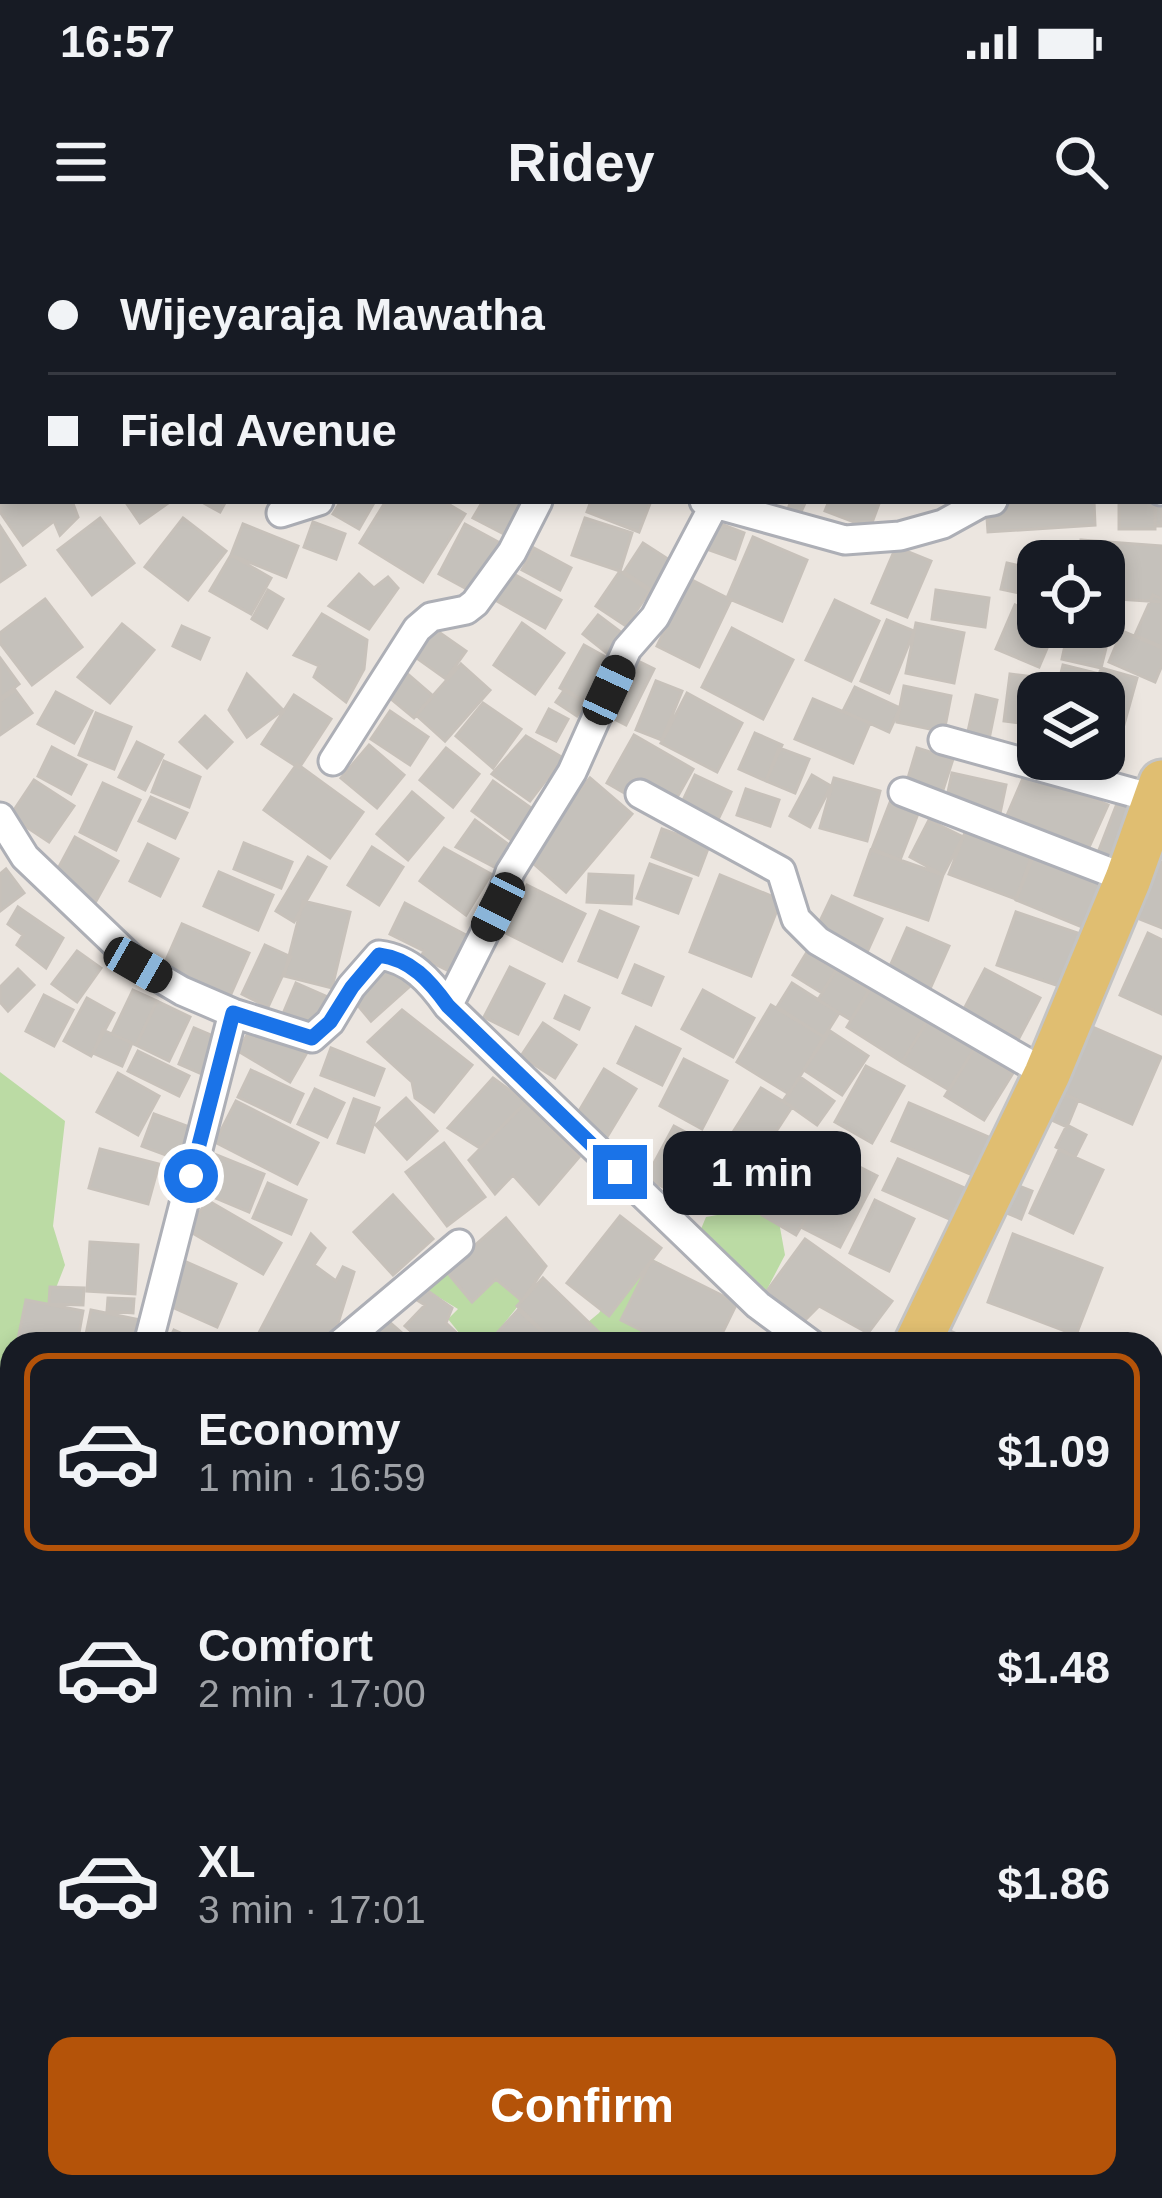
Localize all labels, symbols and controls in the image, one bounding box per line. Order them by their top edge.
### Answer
text: 16:57 [60,16,175,67]
icon: menu [48,129,114,195]
icon: search [1048,129,1114,195]
text: Ridey [507,132,655,192]
text: Wijeyaraja Mawatha [120,289,545,340]
text: Field Avenue [120,405,397,456]
map controls [1017,540,1125,780]
button: locate [1017,540,1125,648]
car [577,650,641,730]
button: layers [1017,672,1125,780]
car [466,867,530,947]
car [98,931,178,999]
callout: 1 min [662,1130,860,1214]
route end [593,1145,647,1199]
route start [164,1149,218,1203]
text: 1 min [711,1151,813,1194]
icon: car [54,1398,162,1506]
text: Economy [198,1404,401,1455]
text: $1.09 [997,1426,1110,1477]
text: 1 min · 16:59 [198,1456,426,1499]
icon: car [54,1614,162,1722]
text: Comfort [198,1620,373,1671]
text: $1.48 [997,1642,1110,1693]
text: 2 min · 17:00 [198,1672,426,1715]
icon: car [54,1830,162,1938]
text: XL [198,1836,256,1887]
text: $1.86 [997,1858,1110,1909]
text: 3 min · 17:01 [198,1888,426,1931]
button: Confirm [48,2037,1116,2175]

